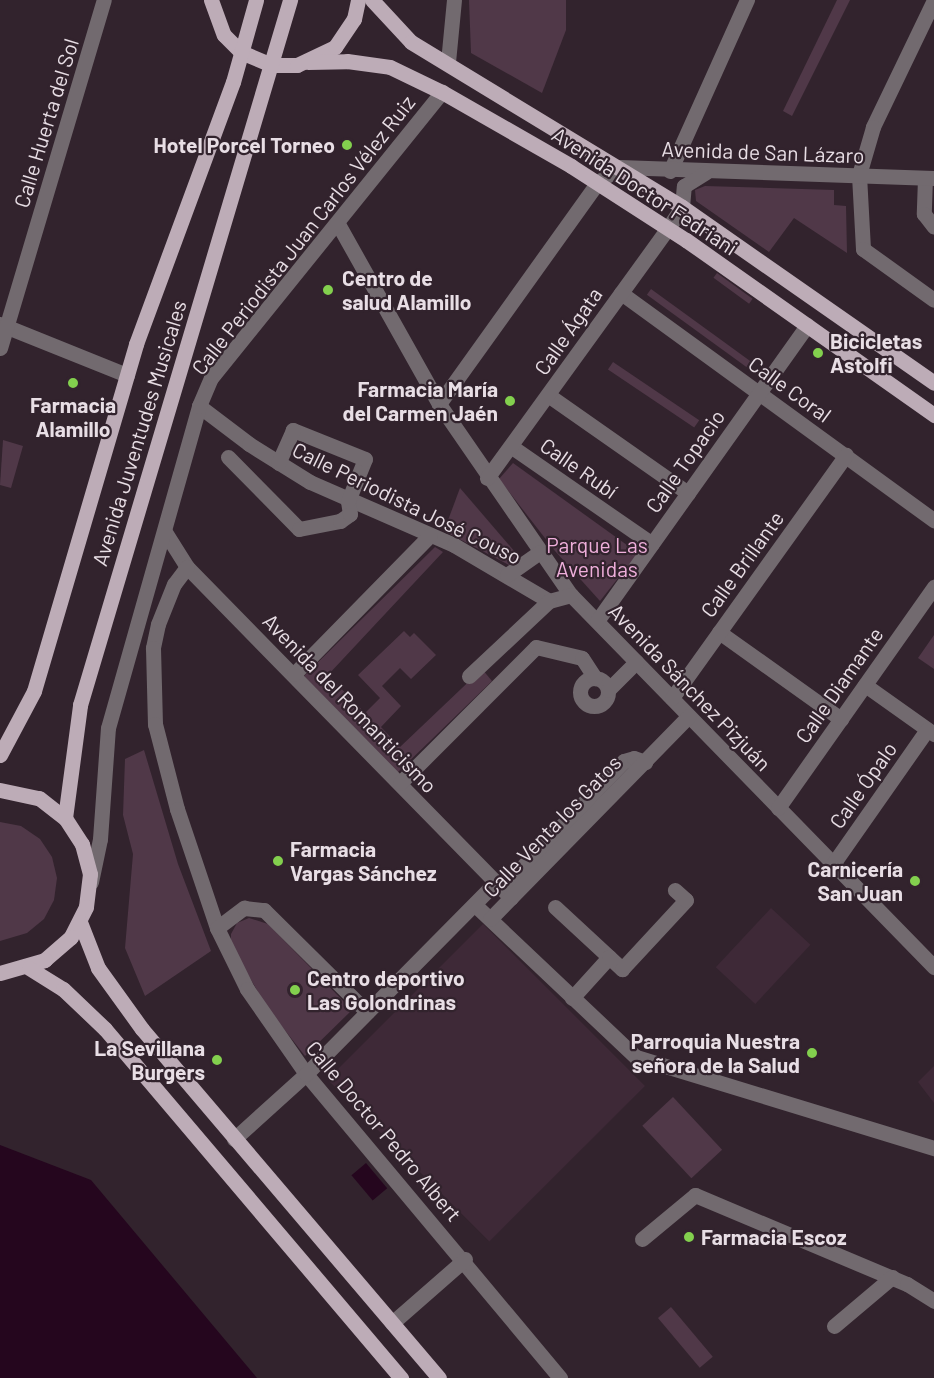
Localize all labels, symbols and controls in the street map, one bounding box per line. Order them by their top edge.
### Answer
street label: Calle Huerta del Sol [8,35,84,211]
street label: Calle Periodista Juan Carlos Vélez Ruiz [186,90,420,380]
street label: Avenida Doctor Fedriani [547,122,743,260]
place label: Hotel Porcel Torneo [154,132,335,158]
street label: Avenida de San Lázaro [661,136,865,168]
marker: Hotel Porcel Torneo [340,138,354,152]
place label: Centro de salud Alamillo [342,265,471,315]
marker: Centro de salud Alamillo [319,281,337,299]
street label: Calle Ágata [529,282,607,380]
street label: Avenida Juventudes Musicales [87,297,191,569]
place label: Bicicletas Astolfi [830,328,922,378]
marker: Bicicletas Astolfi [811,346,825,360]
street label: Calle Coral [744,351,836,427]
marker: Farmacia Alamillo [66,376,80,390]
place label: Farmacia María del Carmen Jaén [343,376,498,426]
place label: Farmacia Alamillo [30,392,116,442]
marker: Farmacia María del Carmen Jaén [503,394,517,408]
street label: Calle Topacio [640,404,730,518]
street label: Calle Rubí [536,432,622,504]
street label: Calle Periodista José Couso [288,437,526,569]
street label: Calle Brillante [695,506,789,622]
park label: Parque Las Avenidas [546,532,648,582]
street label: Avenida Sánchez Pizjuán [604,598,776,776]
street label: Avenida del Romanticismo [258,608,442,798]
street label: Calle Diamante [790,622,888,748]
street label: Calle Ópalo [824,737,902,833]
street label: Calle Venta los Gatos [478,750,626,902]
place label: Farmacia Vargas Sánchez [290,836,437,886]
marker: Farmacia Vargas Sánchez [271,854,285,868]
place label: Carnicería San Juan [808,856,903,906]
marker: Carnicería San Juan [908,874,922,888]
place label: Centro deportivo Las Golondrinas [307,965,465,1015]
marker: Centro deportivo Las Golondrinas [288,983,302,997]
place label: Parroquia Nuestra señora de la Salud [631,1028,800,1078]
place label: La Sevillana Burgers [94,1035,205,1085]
street label: Calle Doctor Pedro Albert [301,1036,467,1226]
marker: Parroquia Nuestra señora de la Salud [805,1046,819,1060]
marker: La Sevillana Burgers [210,1053,224,1067]
place label: Farmacia Escoz [701,1224,847,1250]
marker: Farmacia Escoz [682,1230,696,1244]

